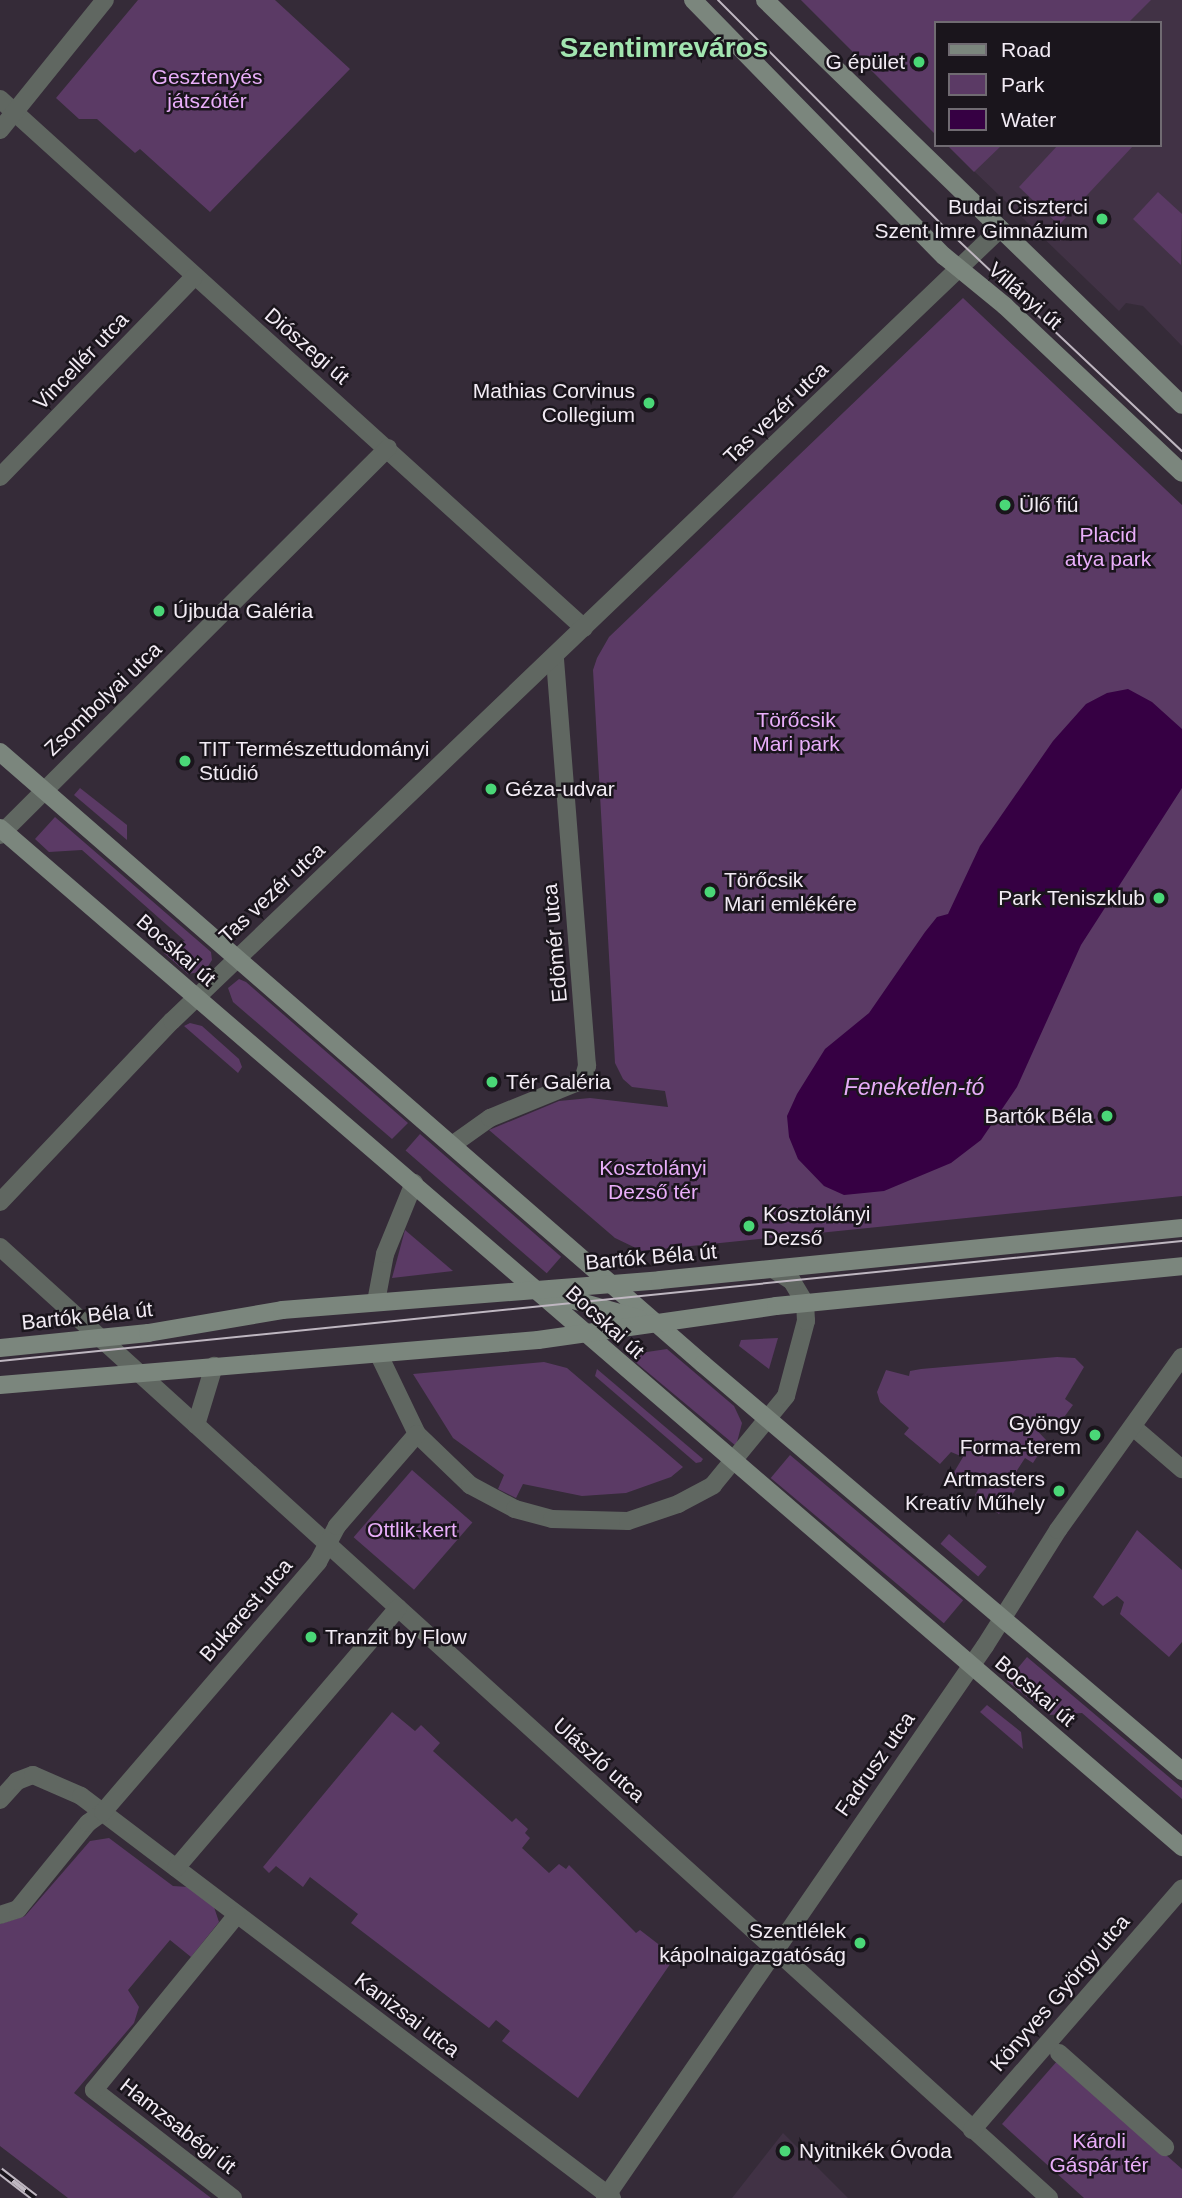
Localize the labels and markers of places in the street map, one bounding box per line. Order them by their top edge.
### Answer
place label: G épület [826,49,905,75]
marker: G épület [911,54,927,70]
place label: Budai Ciszterci Szent Imre Gimnázium [874,194,1088,244]
marker: Budai Ciszterci Szent Imre Gimnázium [1094,211,1110,227]
place label: Mathias Corvinus Collegium [473,378,635,428]
marker: Mathias Corvinus Collegium [641,395,657,411]
place label: Ülő fiú [1019,492,1079,518]
marker: Ülő fiú [997,497,1013,513]
place label: Újbuda Galéria [173,598,313,624]
marker: Újbuda Galéria [151,603,167,619]
place label: TIT Természettudományi Stúdió [199,736,430,786]
marker: TIT Természettudományi Stúdió [177,753,193,769]
place label: Géza-udvar [505,776,615,802]
marker: Géza-udvar [483,781,499,797]
place label: Törőcsik Mari emlékére [724,867,857,917]
marker: Törőcsik Mari emlékére [702,884,718,900]
place label: Park Teniszklub [998,885,1145,911]
marker: Park Teniszklub [1151,890,1167,906]
place label: Tér Galéria [506,1069,611,1095]
marker: Tér Galéria [484,1074,500,1090]
place label: Bartók Béla [984,1103,1093,1129]
marker: Bartók Béla [1099,1108,1115,1124]
place label: Kosztolányi Dezső [763,1201,870,1251]
marker: Kosztolányi Dezső [741,1218,757,1234]
place label: Gyöngy Forma-terem [960,1410,1081,1460]
marker: Gyöngy Forma-terem [1087,1427,1103,1443]
place label: Artmasters Kreatív Műhely [905,1466,1045,1516]
marker: Artmasters Kreatív Műhely [1051,1483,1067,1499]
place label: Tranzit by Flow [325,1624,467,1650]
marker: Tranzit by Flow [303,1629,319,1645]
place label: Szentlélek kápolnaigazgatóság [659,1918,846,1968]
marker: Szentlélek kápolnaigazgatóság [852,1935,868,1951]
place label: Nyitnikék Óvoda [799,2138,952,2164]
marker: Nyitnikék Óvoda [777,2143,793,2159]

